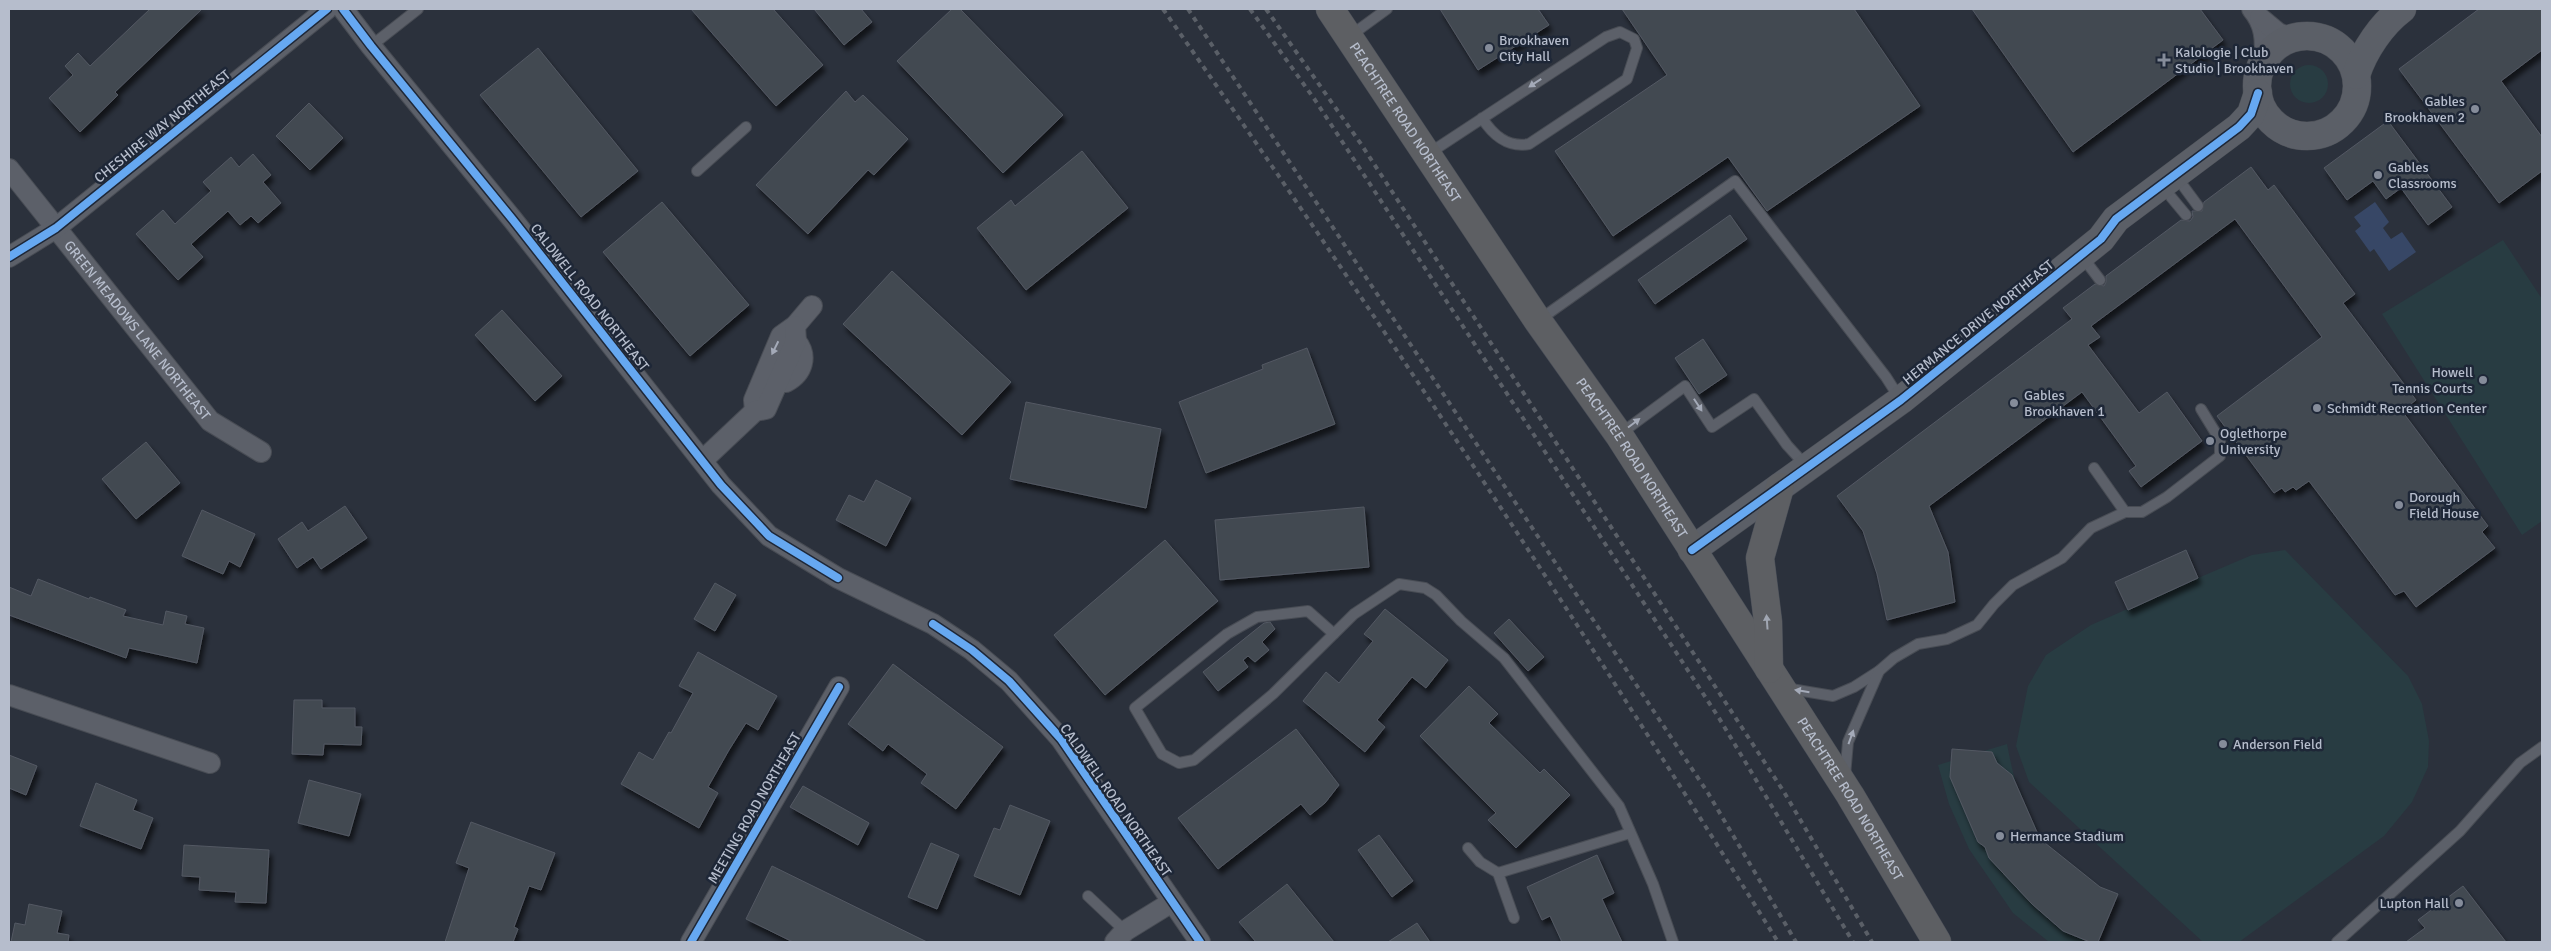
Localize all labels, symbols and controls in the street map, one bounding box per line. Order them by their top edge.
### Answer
place label: Brookhaven City Hall [1499,32,1569,65]
street label: PEACHTREE ROAD NORTHEAST [1346,39,1464,206]
marker: Brookhaven City Hall [1483,42,1495,54]
place label: Kalologie | Club Studio | Brookhaven [2175,44,2294,77]
marker: Kalologie | Club Studio | Brookhaven [2157,53,2171,67]
street label: CHESHIRE WAY NORTHEAST [91,66,234,187]
one-way arrow [1529,78,1542,88]
place label: Gables Brookhaven 2 [2384,93,2465,126]
marker: Gables Brookhaven 2 [2469,103,2481,115]
place label: Gables Classrooms [2388,159,2457,192]
marker: Gables Classrooms [2372,169,2384,181]
street label: CALDWELL ROAD NORTHEAST [527,220,653,375]
street label: GREEN MEADOWS LANE NORTHEAST [60,237,214,424]
street label: HERMANCE DRIVE NORTHEAST [1899,256,2057,389]
one-way arrow [771,341,779,355]
place label: Howell Tennis Courts [2392,364,2473,397]
marker: Howell Tennis Courts [2477,374,2489,386]
street label: PEACHTREE ROAD NORTHEAST [1572,375,1691,541]
place label: Gables Brookhaven 1 [2024,387,2105,420]
marker: Gables Brookhaven 1 [2008,397,2020,409]
one-way arrow [1693,398,1702,412]
place label: Schmidt Recreation Center [2327,400,2488,417]
marker: Schmidt Recreation Center [2311,402,2323,414]
one-way arrow [1627,418,1640,429]
place label: Oglethorpe University [2220,425,2287,458]
marker: Oglethorpe University [2204,435,2216,447]
place label: Dorough Field House [2409,489,2479,522]
marker: Dorough Field House [2393,499,2405,511]
one-way arrow [1763,613,1771,629]
one-way arrow [1794,687,1810,695]
street label: PEACHTREE ROAD NORTHEAST [1793,714,1907,884]
street label: CALDWELL ROAD NORTHEAST [1056,721,1175,880]
street label: MEETING ROAD NORTHEAST [704,730,805,887]
one-way arrow [1848,730,1855,745]
place label: Anderson Field [2233,736,2322,753]
marker: Anderson Field [2217,738,2229,750]
place label: Hermance Stadium [2010,828,2124,845]
marker: Hermance Stadium [1994,830,2006,842]
place label: Lupton Hall [2380,895,2449,912]
marker: Lupton Hall [2453,897,2465,909]

